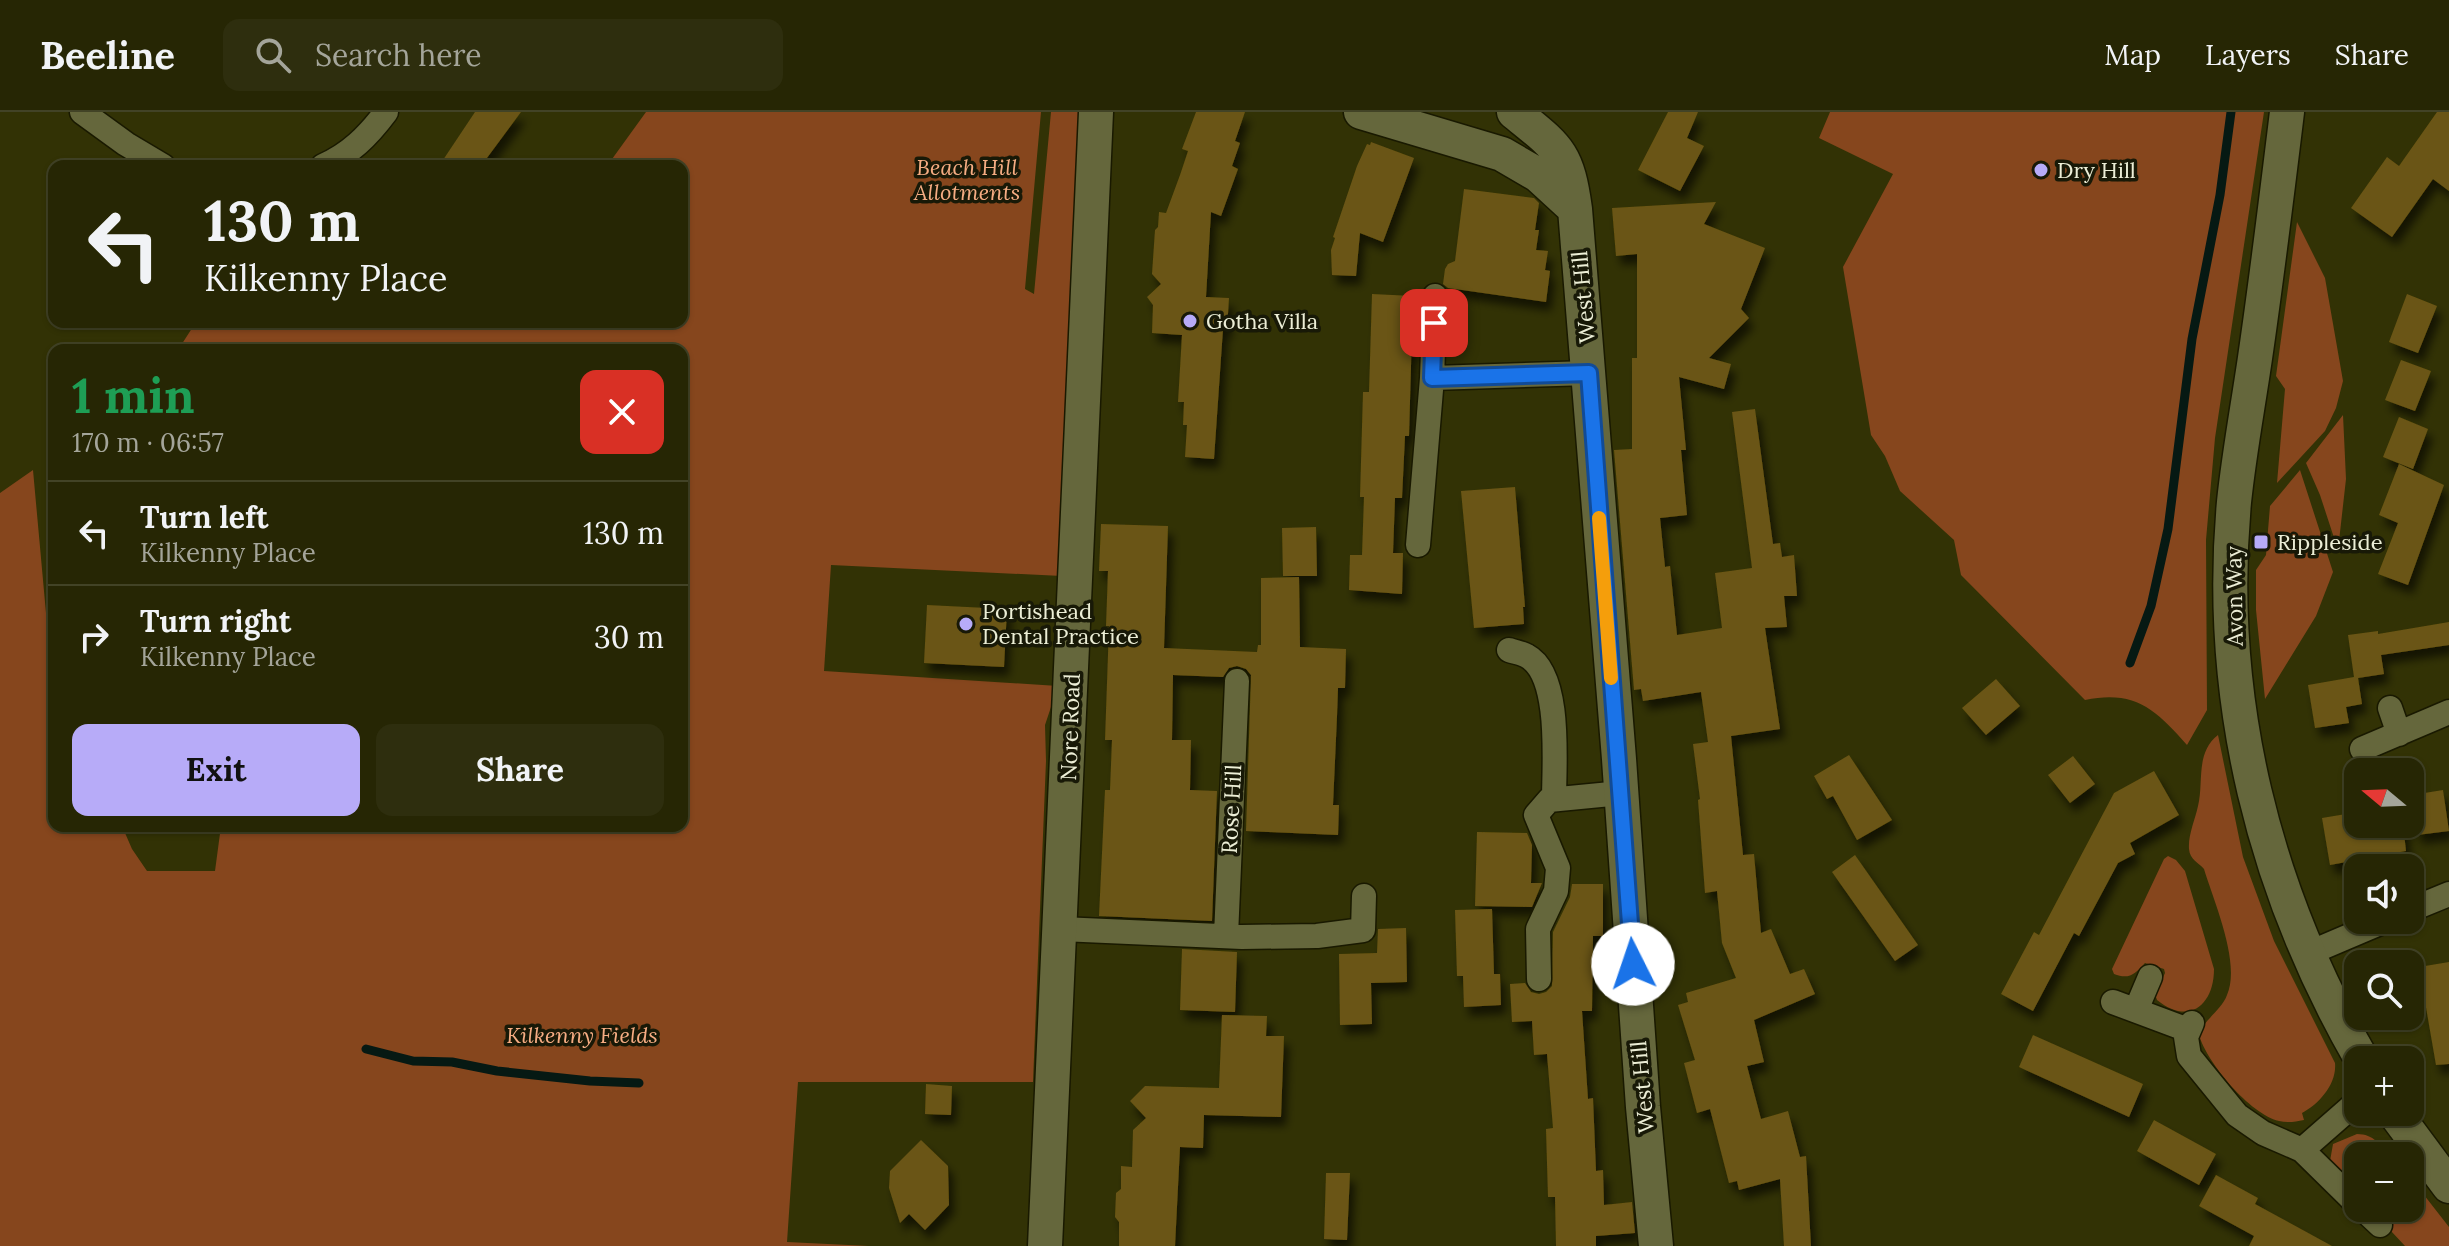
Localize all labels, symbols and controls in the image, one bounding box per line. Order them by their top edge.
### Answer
search box [223,19,783,91]
text: Beeline [40,31,175,79]
icon: search [251,33,295,77]
text: Search here [315,36,482,74]
text: Map [2104,37,2161,73]
text: Layers [2205,37,2291,73]
text: Share [2335,37,2409,73]
park label: Beach Hill Allotments [913,153,1020,206]
place label: Dry Hill [2057,156,2136,184]
marker: Dry Hill [2032,161,2050,179]
text: 130 m [204,185,360,256]
icon: left [72,192,176,296]
street label: West Hill [1565,250,1601,344]
text: Kilkenny Place [204,255,447,301]
pin [1400,289,1468,357]
icon: arrive [1412,301,1456,345]
place label: Gotha Villa [1206,307,1318,335]
marker: Gotha Villa [1181,312,1199,330]
text: 1 min [72,365,195,426]
button: close [580,370,664,454]
text: 170 m · 06:57 [72,426,224,459]
text: Turn left [140,498,268,536]
icon: left [72,511,116,555]
text: 130 m [583,514,664,552]
place label: Rippleside [2277,528,2383,556]
marker: Rippleside [2252,533,2270,551]
text: Kilkenny Place [140,536,316,569]
street label: Avon Way [2219,545,2249,647]
place label: Portishead Dental Practice [982,597,1139,650]
text: Turn right [140,602,291,640]
icon: right [72,615,116,659]
marker: Portishead Dental Practice [957,615,975,633]
text: 30 m [594,618,664,656]
text: Kilkenny Place [140,640,316,673]
street label: Nore Road [1054,673,1086,781]
button: Exit [72,724,360,816]
button: Share [376,724,664,816]
north arrow [2344,758,2424,838]
map controls [2344,758,2424,1222]
street label: Rose Hill [1215,764,1247,854]
button: sound [2344,854,2424,934]
position arrow [1591,922,1675,1006]
button: search [2344,950,2424,1030]
park label: Kilkenny Fields [506,1021,658,1049]
street label: West Hill [1624,1040,1660,1134]
button: + [2344,1046,2424,1126]
button: − [2344,1142,2424,1222]

